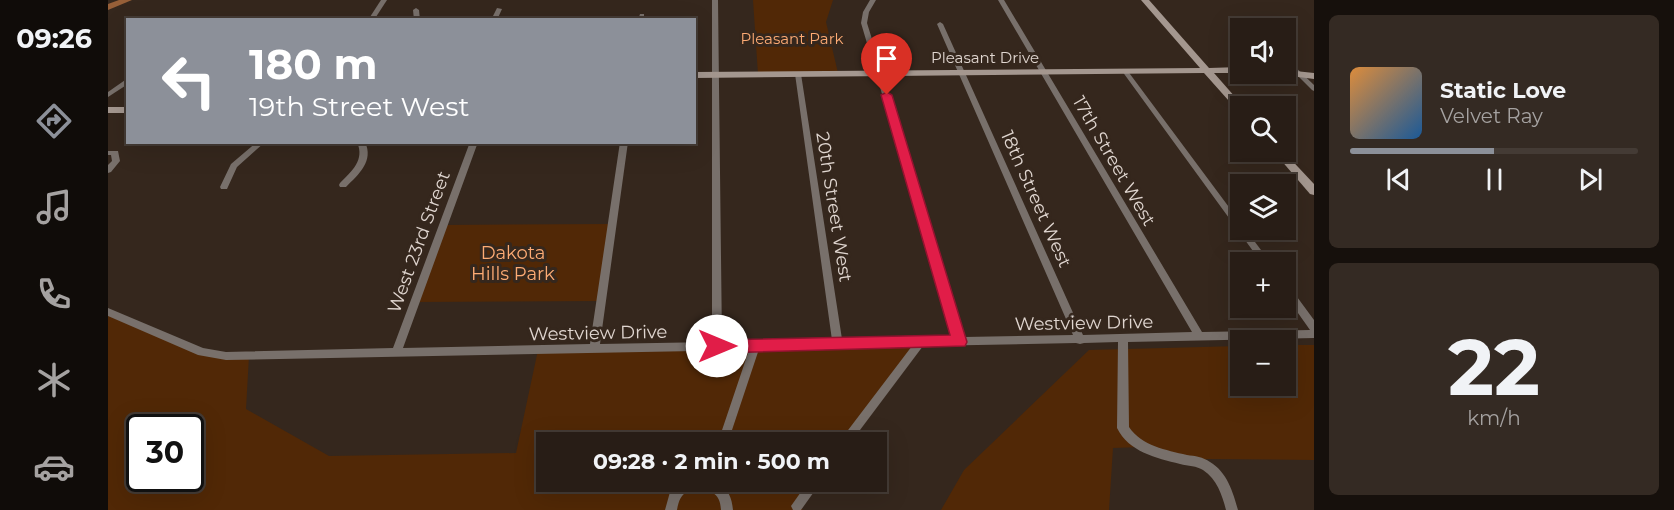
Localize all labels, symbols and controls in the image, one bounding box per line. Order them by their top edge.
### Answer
map controls [1230,18,1296,396]
button: sound [1230,18,1296,84]
text: 09:26 [16,22,92,55]
park label: Pleasant Park [740,29,844,48]
pin [861,33,912,95]
text: 180 m [249,38,378,90]
icon: left [150,42,228,120]
icon: arrive [870,42,903,75]
street label: Pleasant Drive [931,48,1039,67]
text: Static Love [1440,77,1566,104]
text: 19th Street West [249,90,469,123]
street label: 17th Street West [1068,92,1160,230]
button: search [1230,96,1296,162]
icon: directions [33,100,75,142]
text: Velvet Ray [1440,104,1543,128]
street label: 18th Street West [996,127,1076,271]
street label: 20th Street West [811,130,857,284]
icon: previous [1382,163,1415,196]
icon: pause [1478,163,1511,196]
icon: next [1574,163,1607,196]
street label: West 23rd Street [383,168,455,316]
button: layers [1230,174,1296,240]
icon: music [33,186,75,228]
park label: Dakota Hills Park [471,242,555,285]
button: + [1230,252,1296,318]
icon: phone [33,273,75,315]
street label: Westview Drive [1014,311,1154,335]
position arrow [685,314,749,378]
text: 22 [1448,319,1540,415]
street label: Westview Drive [528,321,668,345]
button: − [1230,330,1296,396]
icon: climate [33,359,75,401]
text: km/h [1467,406,1521,430]
speed limit sign: 30 [126,414,204,492]
icon: car [33,446,75,488]
text: 09:28 · 2 min · 500 m [593,448,830,475]

